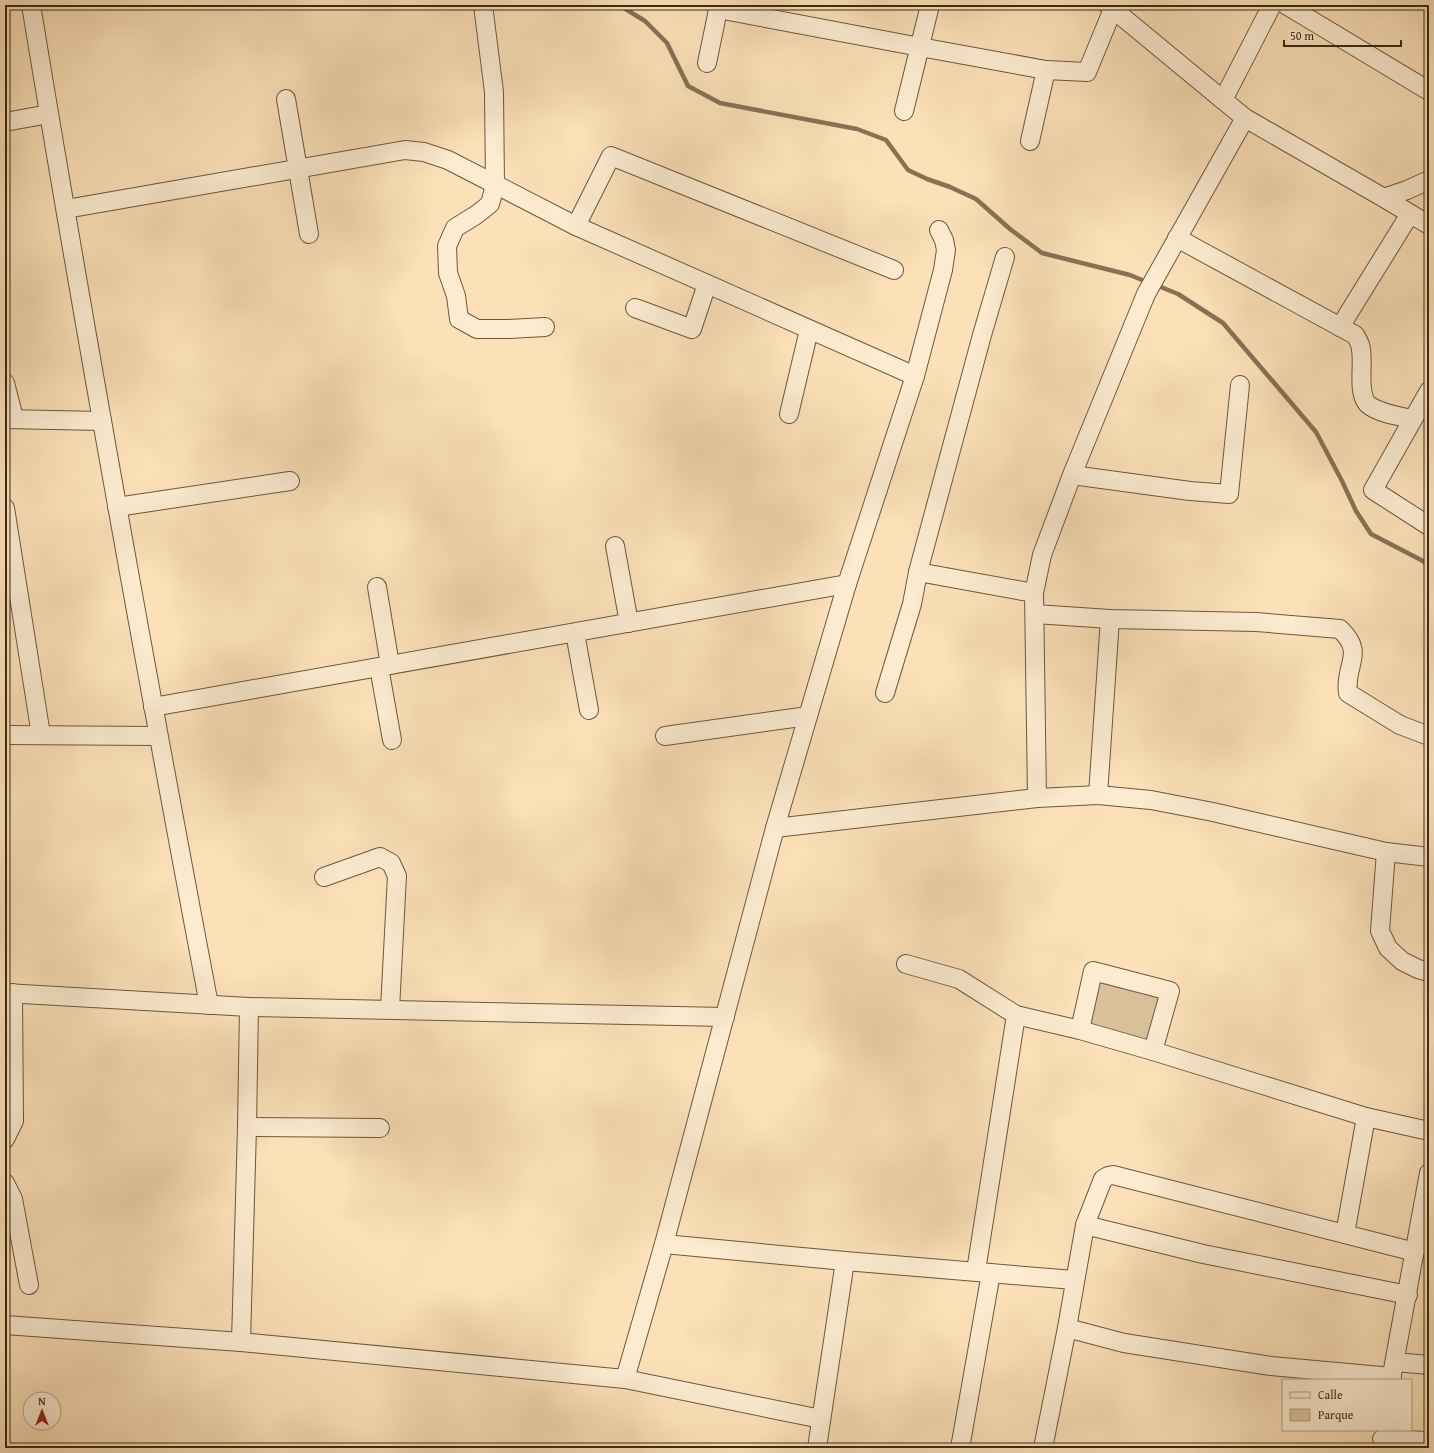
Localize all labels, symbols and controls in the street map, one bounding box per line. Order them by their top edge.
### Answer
scale bar [1284,22,1401,48]
text: 50 m [1290,27,1314,44]
legend [1282,1379,1412,1431]
text: Calle [1318,1386,1343,1403]
north arrow [22,1391,62,1431]
text: N [38,1393,46,1409]
text: Parque [1318,1406,1354,1423]

